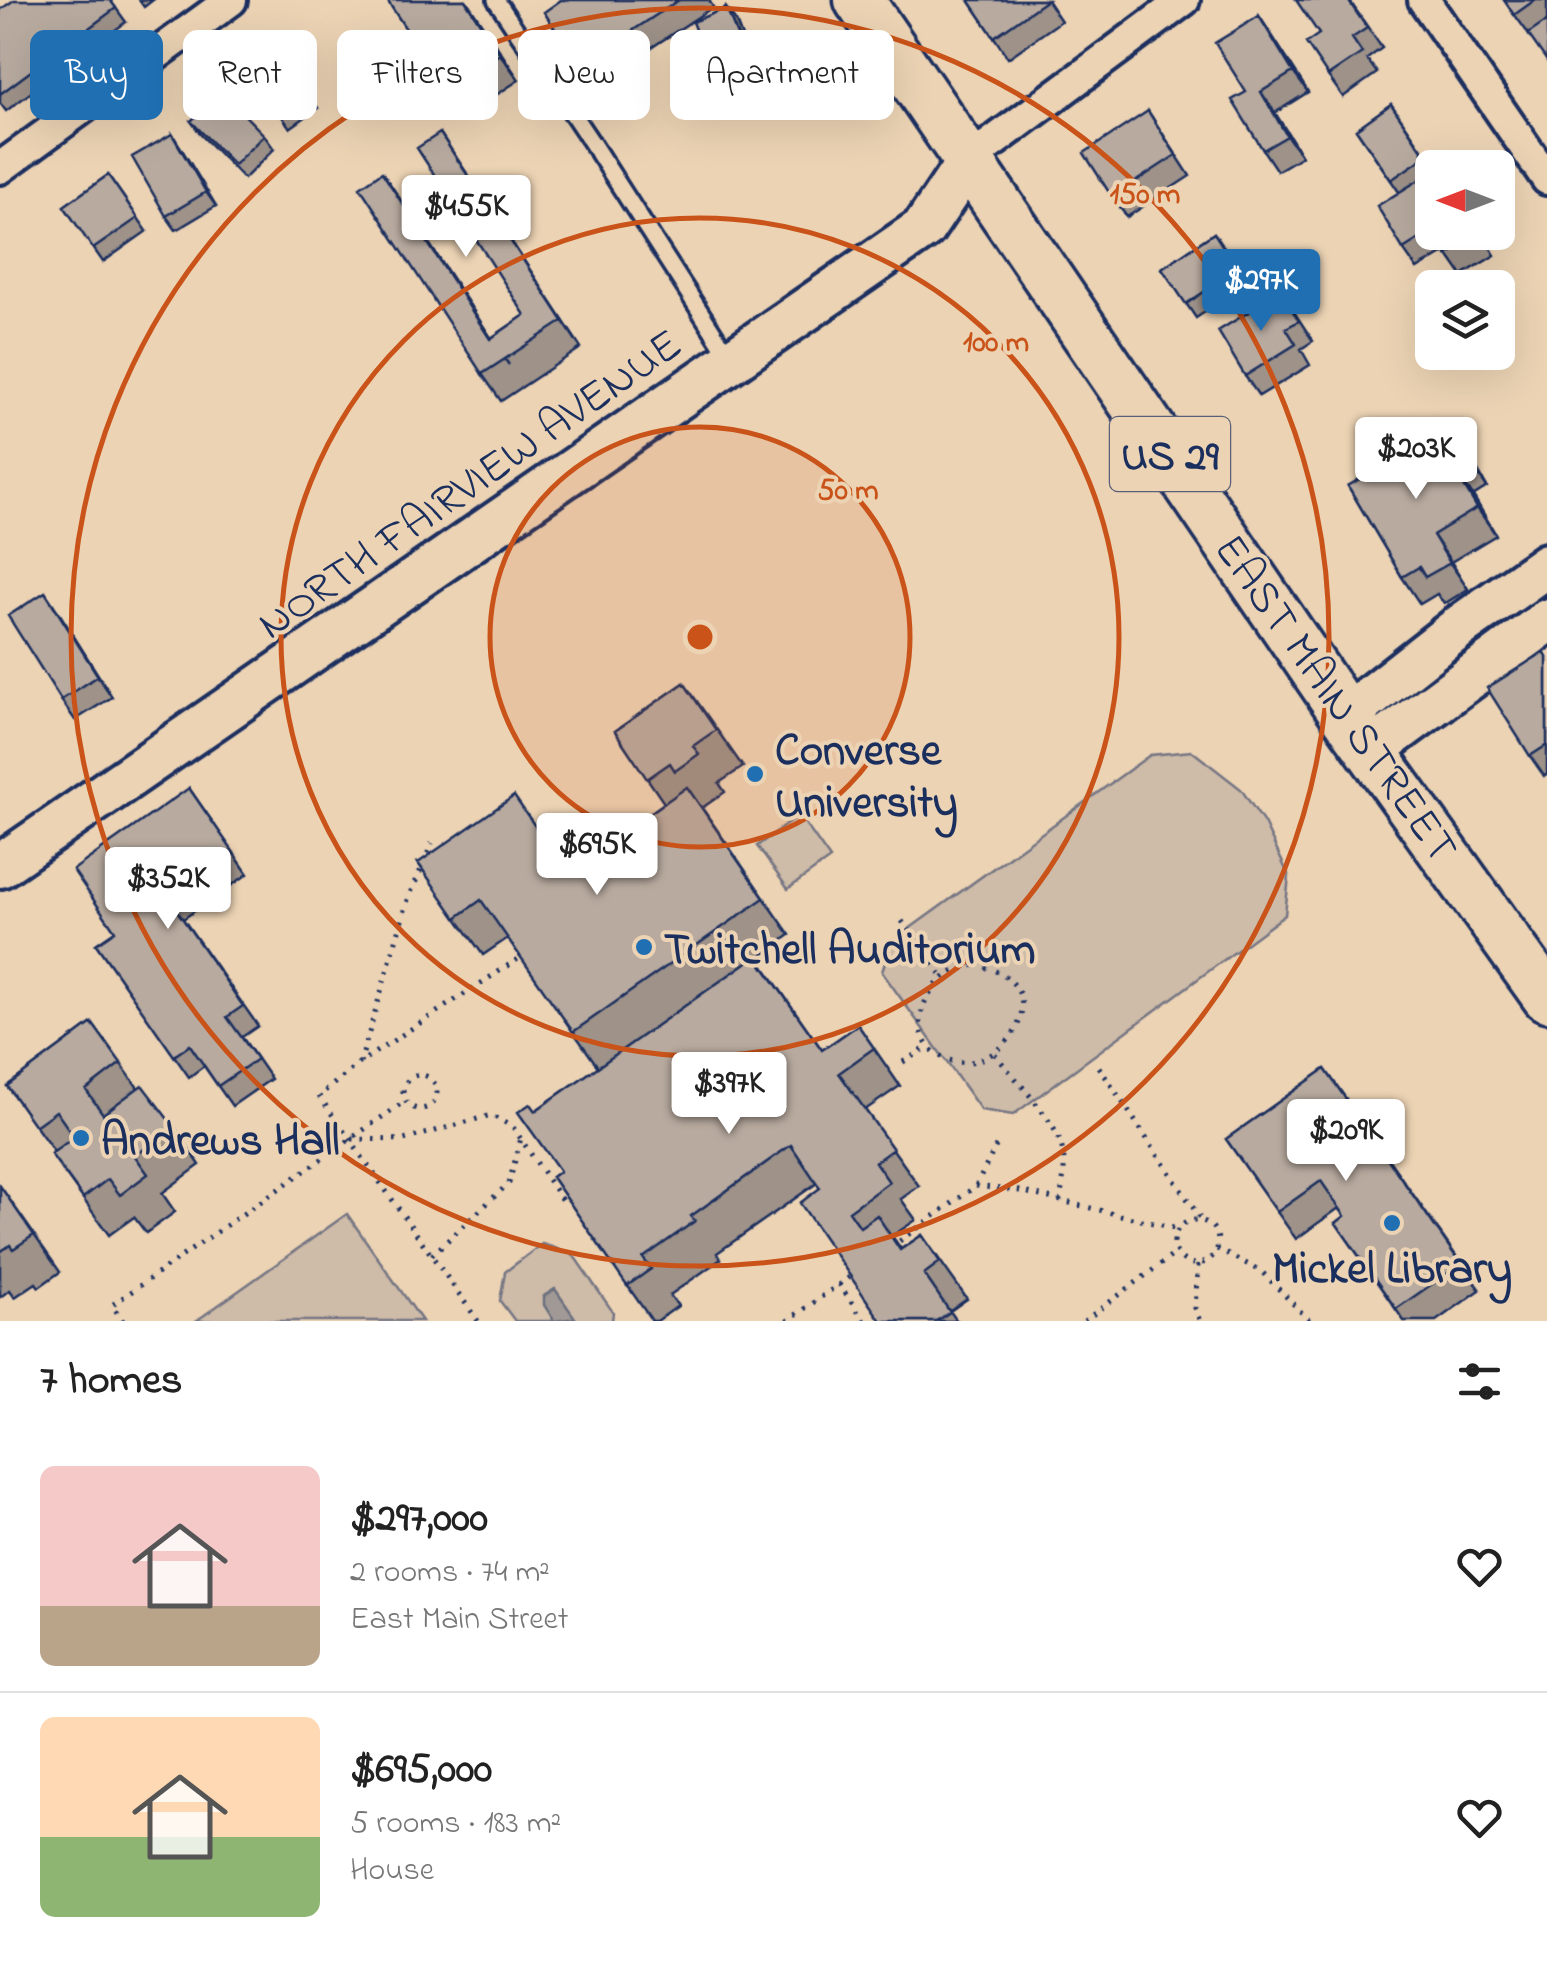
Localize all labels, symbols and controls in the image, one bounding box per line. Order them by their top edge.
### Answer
chip: Buy [30,30,163,120]
chip: Rent [183,30,317,120]
chip: Filters [337,30,498,120]
chip: New [518,30,650,120]
chip: Apartment [670,30,894,120]
north arrow [1415,150,1515,250]
map controls [1415,150,1515,370]
text: 150 m [1110,174,1180,218]
pin: $455K [396,175,536,260]
text: $455K [424,184,508,231]
pin: $297K [1191,249,1331,334]
text: $297K [1224,258,1298,305]
button: layers [1415,270,1515,370]
street label: NORTH FAIRVIEW AVENUE [245,314,697,658]
text: 100 m [963,322,1029,366]
road number: US 29 [1110,417,1230,491]
pin: $203K [1346,417,1486,502]
text: $203K [1377,426,1455,473]
text: 50 m [818,470,878,514]
street label: EAST MAIN STREET [1196,522,1472,878]
centre of rings [682,619,718,655]
place label: Converse University [775,720,958,838]
marker: Converse University [744,763,766,785]
pin: $695K [527,813,667,898]
text: $695K [559,822,635,869]
pin: $352K [98,847,238,932]
text: $352K [127,856,209,903]
place label: Twitchell Auditorium [664,919,1036,985]
marker: Twitchell Auditorium [633,936,655,958]
pin: $397K [659,1052,799,1137]
text: $397K [694,1061,764,1108]
pin: $209K [1276,1099,1416,1184]
text: $209K [1309,1108,1383,1155]
place label: Andrews Hall [101,1110,340,1176]
marker: Andrews Hall [70,1127,92,1149]
marker: Mickel Library [1381,1212,1403,1234]
place label: Mickel Library [1272,1238,1512,1304]
text: 7 homes [40,1351,182,1412]
icon: filters [1452,1354,1507,1409]
text: $297,000 [350,1489,488,1550]
icon: home [120,1506,240,1626]
icon: heart [1452,1539,1507,1594]
text: 2 rooms · 74 m² [350,1550,550,1597]
text: East Main Street [350,1597,569,1644]
text: $695,000 [350,1740,492,1801]
icon: home [120,1757,240,1877]
icon: heart [1452,1790,1507,1845]
text: 5 rooms · 183 m² [350,1801,561,1848]
text: House [350,1848,434,1895]

